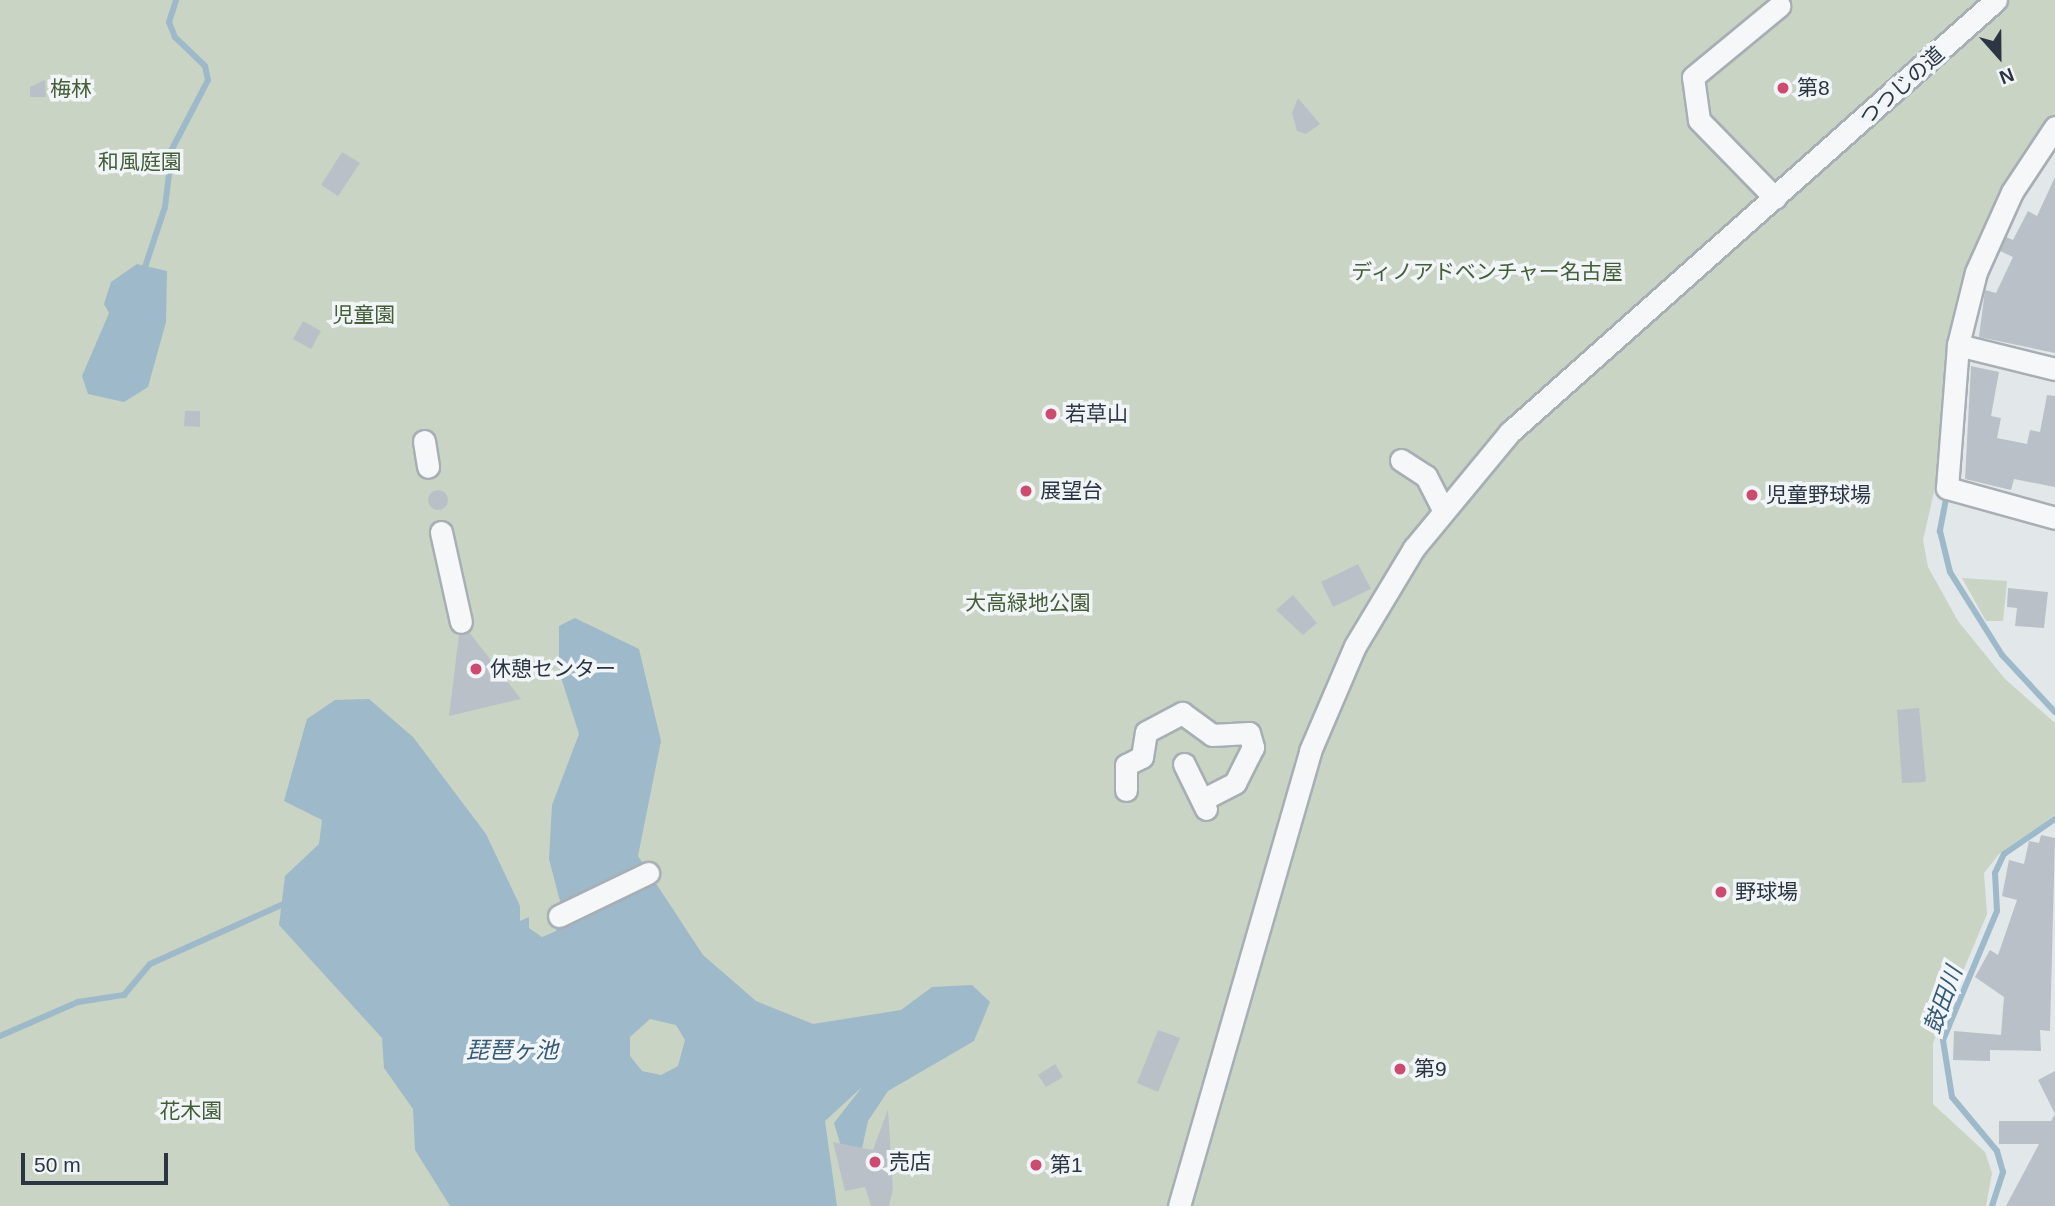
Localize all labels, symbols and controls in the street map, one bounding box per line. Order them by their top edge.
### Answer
north arrow [1964,21,2034,91]
street label: つつじの道 [1855,42,1949,130]
text: N [1997,64,2017,88]
place label: 第8 [1797,75,1830,101]
park label: 梅林 [50,76,92,102]
marker: 第8 [1775,80,1791,96]
park label: 和風庭園 [98,149,182,175]
park label: ディノアドベンチャー名古屋 [1351,259,1623,285]
park label: 児童園 [333,302,395,328]
place label: 若草山 [1065,401,1128,427]
marker: 若草山 [1043,406,1059,422]
place label: 展望台 [1040,478,1103,504]
place label: 児童野球場 [1766,482,1871,508]
marker: 展望台 [1018,483,1034,499]
marker: 児童野球場 [1744,487,1760,503]
park label: 大高緑地公園 [965,590,1091,616]
place label: 休憩センター [490,656,616,682]
marker: 休憩センター [468,661,484,677]
place label: 野球場 [1735,879,1798,905]
marker: 野球場 [1713,884,1729,900]
water label: 鼓田川 [1918,963,1968,1037]
water label: 琵琶ヶ池 [466,1036,558,1064]
place label: 第9 [1414,1056,1447,1082]
marker: 第9 [1392,1061,1408,1077]
park label: 花木園 [160,1098,222,1124]
scale bar [24,1140,172,1184]
place label: 売店 [889,1149,931,1175]
place label: 第1 [1050,1152,1083,1178]
text: 50 m [34,1153,81,1176]
marker: 売店 [867,1154,883,1170]
marker: 第1 [1028,1157,1044,1173]

